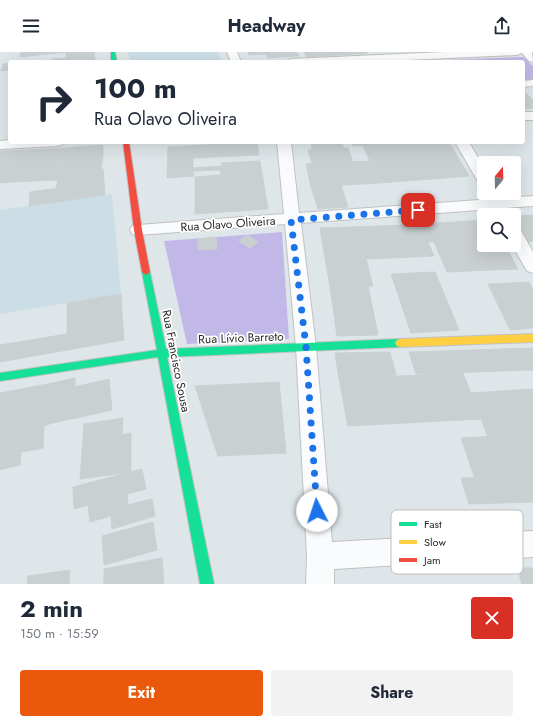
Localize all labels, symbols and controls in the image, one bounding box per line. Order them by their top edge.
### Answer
text: Headway [228,13,305,39]
icon: menu [20,15,42,37]
icon: share [491,15,513,37]
text: 100 m [94,68,177,109]
icon: right [28,76,80,128]
text: Rua Olavo Oliveira [94,106,237,132]
north arrow [477,156,521,200]
map controls [477,156,521,252]
pin [401,193,435,227]
icon: arrive [407,199,429,221]
button: search [477,208,521,252]
street label: Rua Olavo Oliveira [180,212,276,236]
street label: Rua Francisco Sousa [157,308,195,414]
street label: Rua Lívio Barreto [198,327,285,348]
position arrow [296,490,338,532]
legend [391,510,523,574]
text: Fast [424,516,442,532]
text: Slow [424,534,446,550]
text: Jam [422,552,441,568]
text: 2 min [20,591,83,626]
button: close [471,597,513,639]
text: 150 m · 15:59 [20,624,99,643]
button: Exit [20,670,263,716]
button: Share [271,670,513,716]

